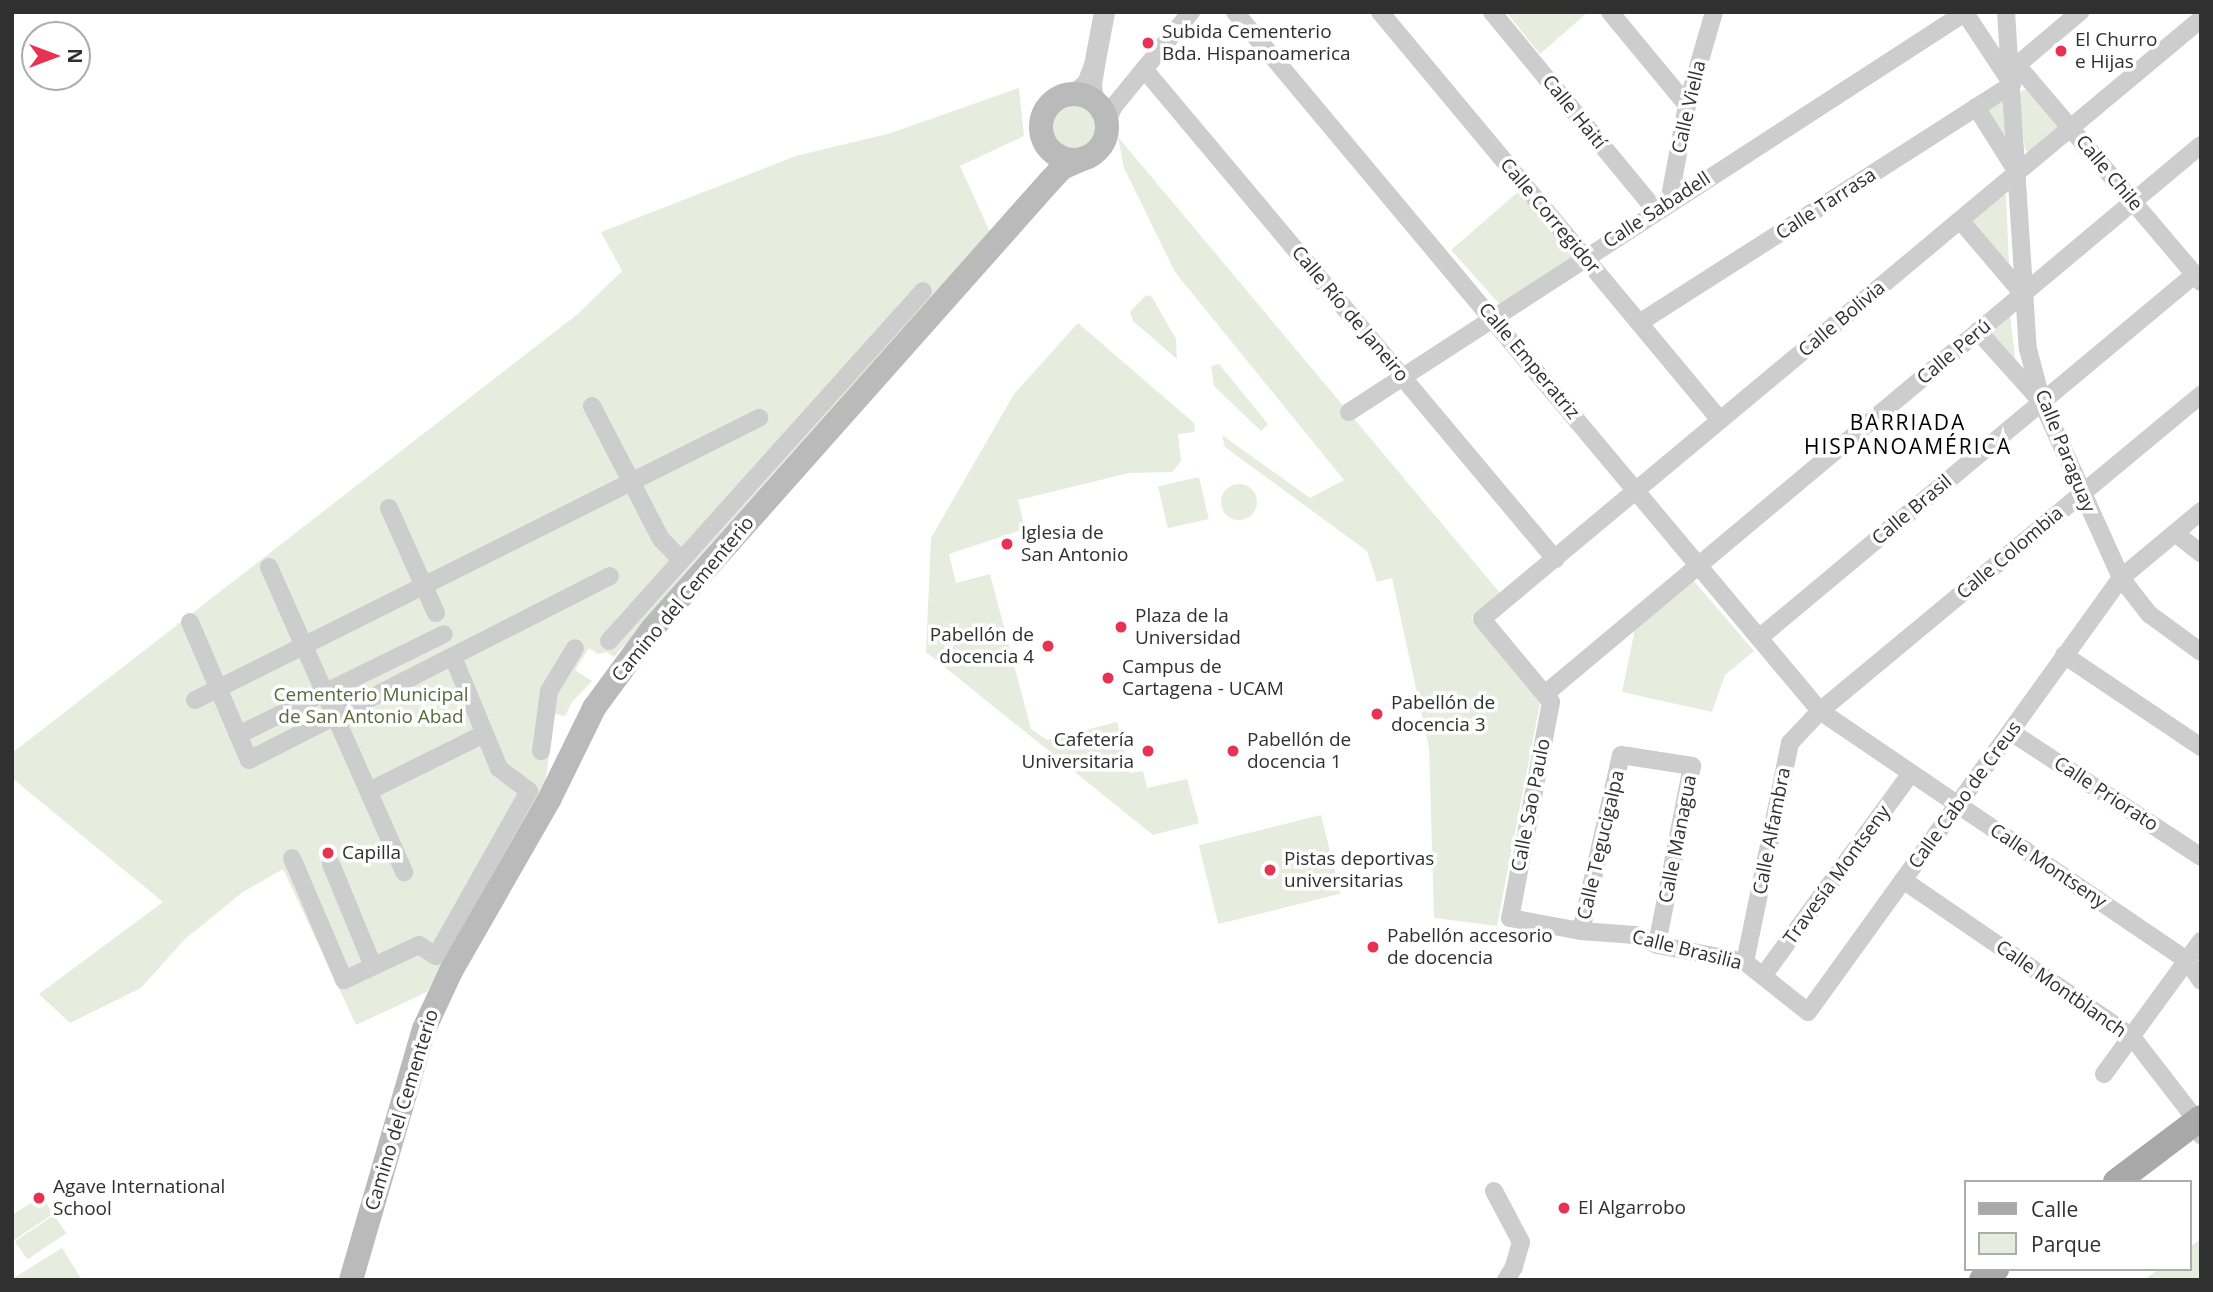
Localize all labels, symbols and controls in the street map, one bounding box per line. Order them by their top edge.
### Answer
north arrow [21,21,91,91]
place label: Subida Cementerio Bda. Hispanoamerica [1162,21,1351,65]
place label: El Churro e Hijas [2075,29,2158,73]
marker: Subida Cementerio Bda. Hispanoamerica [1140,35,1156,51]
marker: El Churro e Hijas [2053,43,2069,59]
text: N [62,48,88,64]
street label: Calle Viella [1667,58,1711,156]
street label: Calle Haití [1537,70,1611,154]
street label: Calle Chile [2071,131,2147,215]
street label: Calle Corregidor [1495,154,1605,278]
street label: Calle Tarrasa [1772,163,1880,245]
street label: Calle Sabadell [1599,167,1715,253]
street label: Calle Río de Janeiro [1287,242,1413,386]
street label: Calle Bolivia [1794,276,1890,362]
street label: Calle Emperatriz [1474,298,1584,424]
street label: Calle Perú [1912,315,1996,389]
street label: Calle Paraguay [2030,386,2100,516]
district label: BARRIADA HISPANOAMÉRICA [1806,409,2010,459]
street label: Calle Brasil [1868,470,1956,550]
street label: Calle Colombia [1952,502,2068,604]
street label: Camino del Cementerio [607,512,759,686]
place label: Iglesia de San Antonio [1021,522,1128,566]
marker: Iglesia de San Antonio [999,536,1015,552]
place label: Plaza de la Universidad [1135,605,1241,649]
marker: Plaza de la Universidad [1113,619,1129,635]
place label: Pabellón de docencia 4 [930,624,1034,668]
marker: Pabellón de docencia 4 [1040,638,1056,654]
place label: Campus de Cartagena - UCAM [1122,656,1284,700]
marker: Campus de Cartagena - UCAM [1100,670,1116,686]
park label: Cementerio Municipal de San Antonio Abad [274,684,468,728]
place label: Pabellón de docencia 3 [1391,692,1495,736]
marker: Pabellón de docencia 3 [1369,706,1385,722]
street label: Calle Cabo de Creus [1904,717,2026,873]
place label: Cafetería Universitaria [1021,729,1134,773]
place label: Pabellón de docencia 1 [1247,729,1351,773]
street label: Calle Sao Paulo [1507,737,1555,873]
marker: Cafetería Universitaria [1140,743,1156,759]
marker: Pabellón de docencia 1 [1225,743,1241,759]
street label: Calle Priorato [2050,752,2162,836]
street label: Calle Alfambra [1749,765,1795,897]
street label: Calle Tegucigalpa [1573,768,1629,922]
street label: Calle Managua [1654,773,1702,905]
street label: Travesía Montseny [1779,801,1895,949]
street label: Calle Montseny [1985,819,2111,913]
place label: Capilla [342,842,401,864]
marker: Capilla [320,845,336,861]
place label: Pistas deportivas universitarias [1284,848,1434,892]
marker: Pistas deportivas universitarias [1262,862,1278,878]
place label: Pabellón accesorio de docencia [1387,925,1553,969]
street label: Calle Brasilia [1630,925,1744,975]
street label: Calle Montblanch [1991,935,2131,1043]
marker: Pabellón accesorio de docencia [1365,939,1381,955]
street label: Camino del Cementerio [361,1007,443,1213]
place label: Agave International School [53,1176,225,1220]
legend [1965,1180,2192,1271]
marker: Agave International School [31,1190,47,1206]
text: Calle [2031,1195,2078,1223]
place label: El Algarrobo [1578,1197,1686,1219]
marker: El Algarrobo [1556,1200,1572,1216]
text: Parque [2031,1230,2101,1258]

